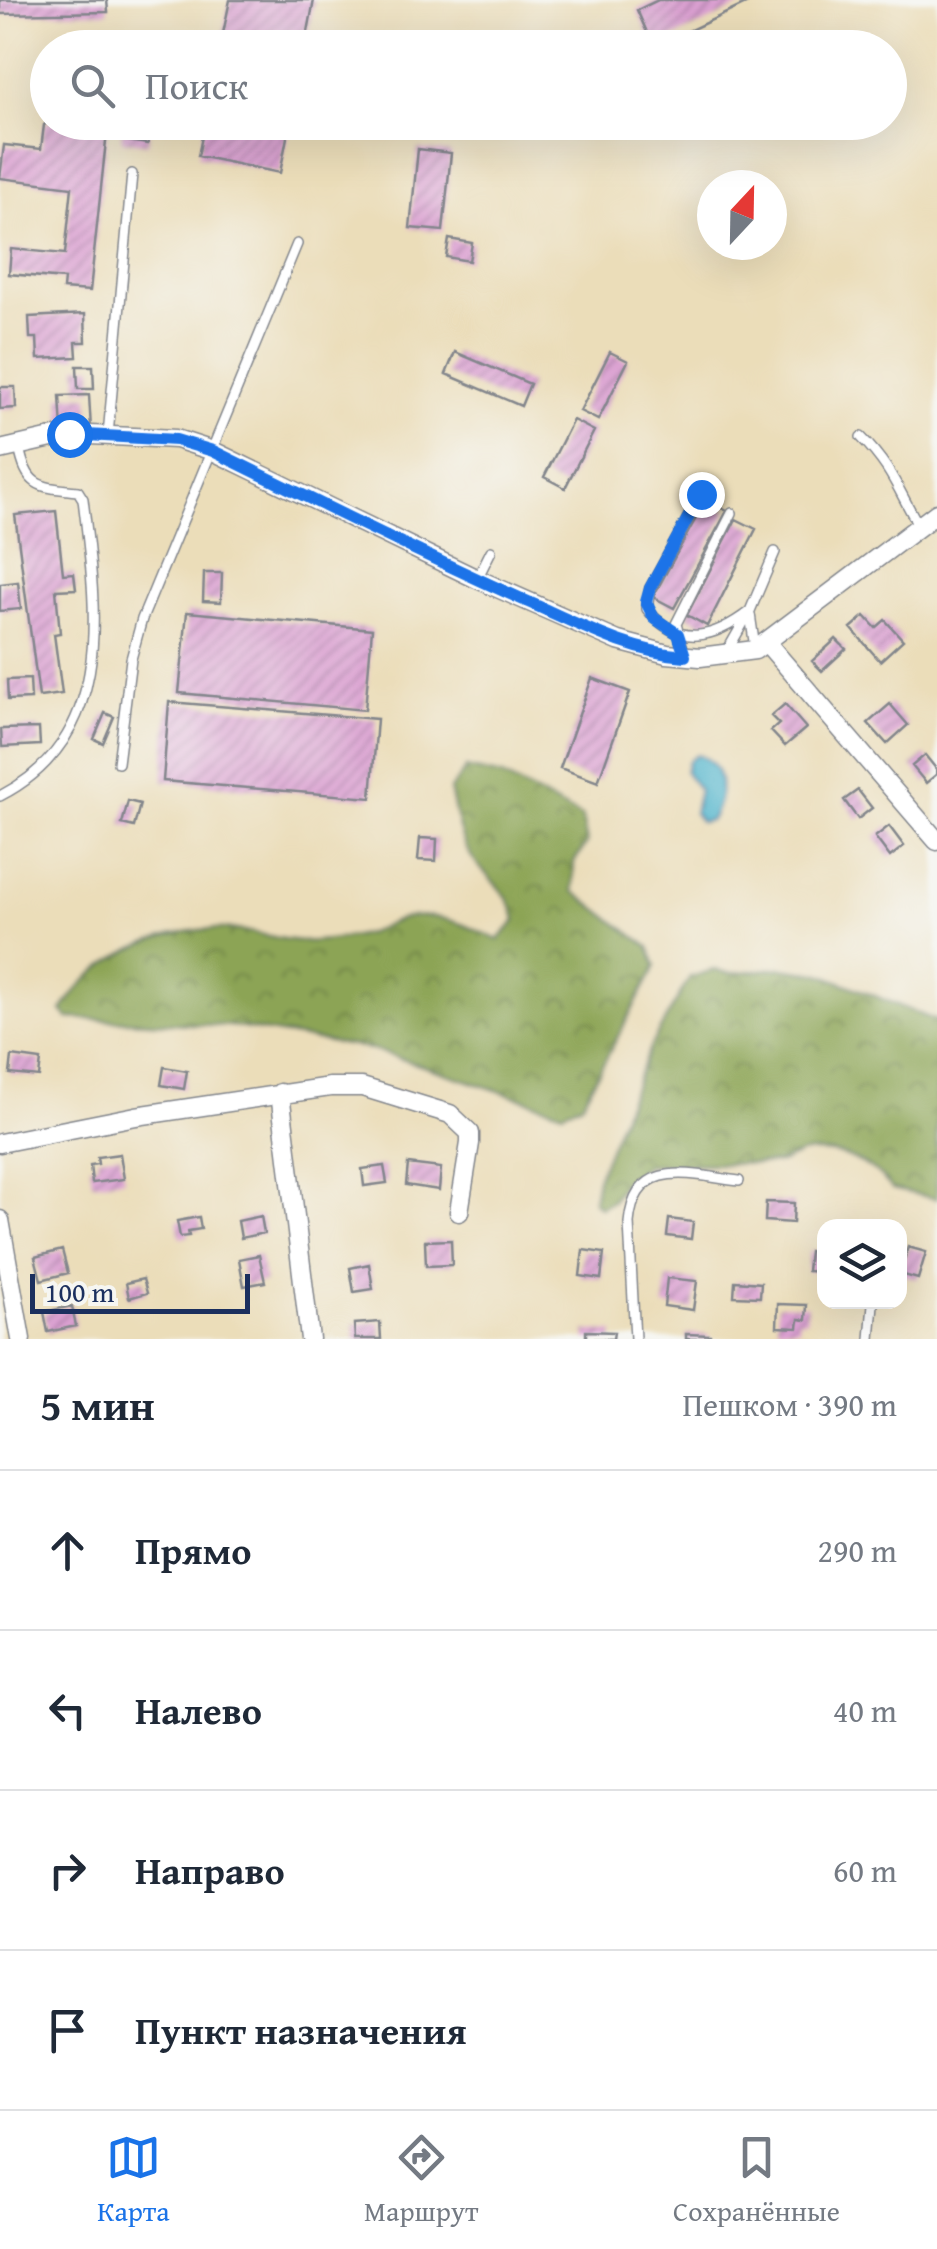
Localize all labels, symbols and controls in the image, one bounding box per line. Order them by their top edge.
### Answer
search box [30,30,907,140]
text: Поиск [145,57,248,113]
icon: search [65,58,120,113]
north arrow [697,170,787,260]
route start [47,412,93,458]
route end [679,472,725,518]
map controls [817,1219,907,1309]
button: layers [817,1219,907,1309]
scale bar [30,1269,250,1314]
text: 100 m [45,1271,114,1312]
text: 5 мин [40,1374,155,1435]
text: Пешком · 390 m [682,1381,897,1428]
text: Прямо [135,1522,251,1578]
icon: ahead [40,1523,95,1578]
text: 290 m [818,1527,897,1574]
text: Налево [135,1682,262,1738]
icon: left [40,1683,95,1738]
text: 40 m [833,1687,897,1734]
text: Направо [135,1842,285,1898]
icon: right [40,1843,95,1898]
text: 60 m [833,1847,897,1894]
text: Пункт назначения [135,2002,467,2058]
icon: arrive [40,2003,95,2058]
tab: Карта [97,2130,170,2231]
tab: Маршрут [364,2130,479,2231]
tab: Сохранённые [673,2130,840,2231]

